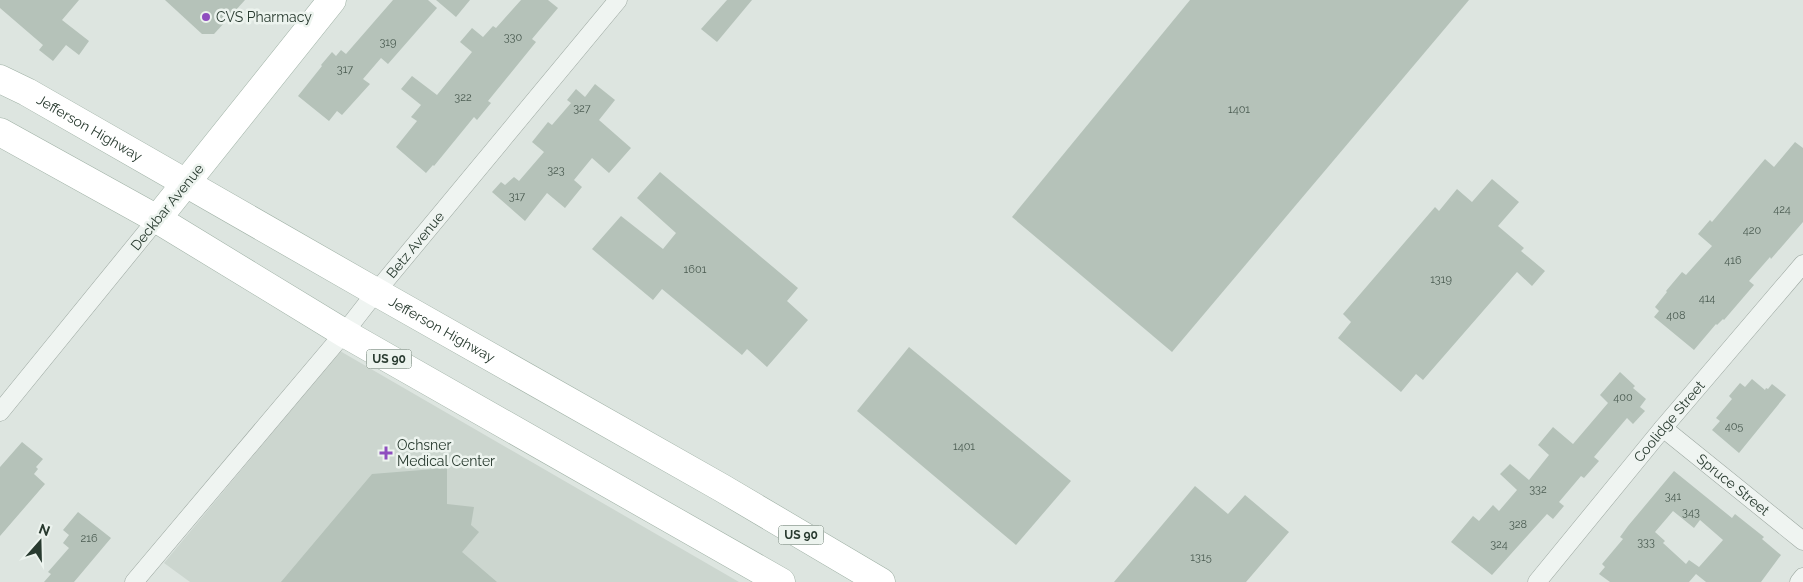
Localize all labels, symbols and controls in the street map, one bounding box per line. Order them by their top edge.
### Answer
place label: CVS Pharmacy [216,9,312,25]
marker: CVS Pharmacy [200,11,212,23]
house number: 330 [504,31,523,44]
house number: 319 [379,36,397,49]
house number: 317 [337,63,353,76]
street label: Jefferson Highway [34,91,145,165]
house number: 322 [454,91,472,104]
house number: 327 [573,102,591,115]
house number: 1401 [1228,103,1250,116]
street label: Deckbar Avenue [127,161,207,253]
house number: 323 [547,164,565,177]
house number: 317 [509,190,525,203]
house number: 424 [1773,203,1791,216]
street label: Betz Avenue [383,208,447,281]
house number: 420 [1743,224,1761,237]
house number: 416 [1724,254,1742,267]
house number: 1601 [684,263,707,276]
house number: 1319 [1430,273,1452,286]
house number: 414 [1699,292,1715,305]
street label: Jefferson Highway [386,293,498,366]
house number: 408 [1666,309,1686,322]
road number: US 90 [366,349,412,368]
street label: Coolidge Street [1630,377,1708,465]
house number: 400 [1613,391,1633,404]
house number: 405 [1725,420,1743,433]
place label: Ochsner Medical Center [397,437,495,469]
house number: 1401 [953,440,975,453]
marker: Ochsner Medical Center [379,446,393,460]
street label: Spruce Street [1694,450,1773,519]
house number: 332 [1529,483,1547,496]
house number: 341 [1665,490,1682,503]
house number: 343 [1682,506,1700,519]
north arrow [15,517,65,567]
house number: 328 [1509,518,1527,531]
text: N [37,520,52,539]
road number: US 90 [778,526,824,544]
house number: 216 [80,532,98,545]
house number: 333 [1637,536,1655,549]
house number: 324 [1490,538,1508,551]
house number: 1315 [1190,551,1212,564]

